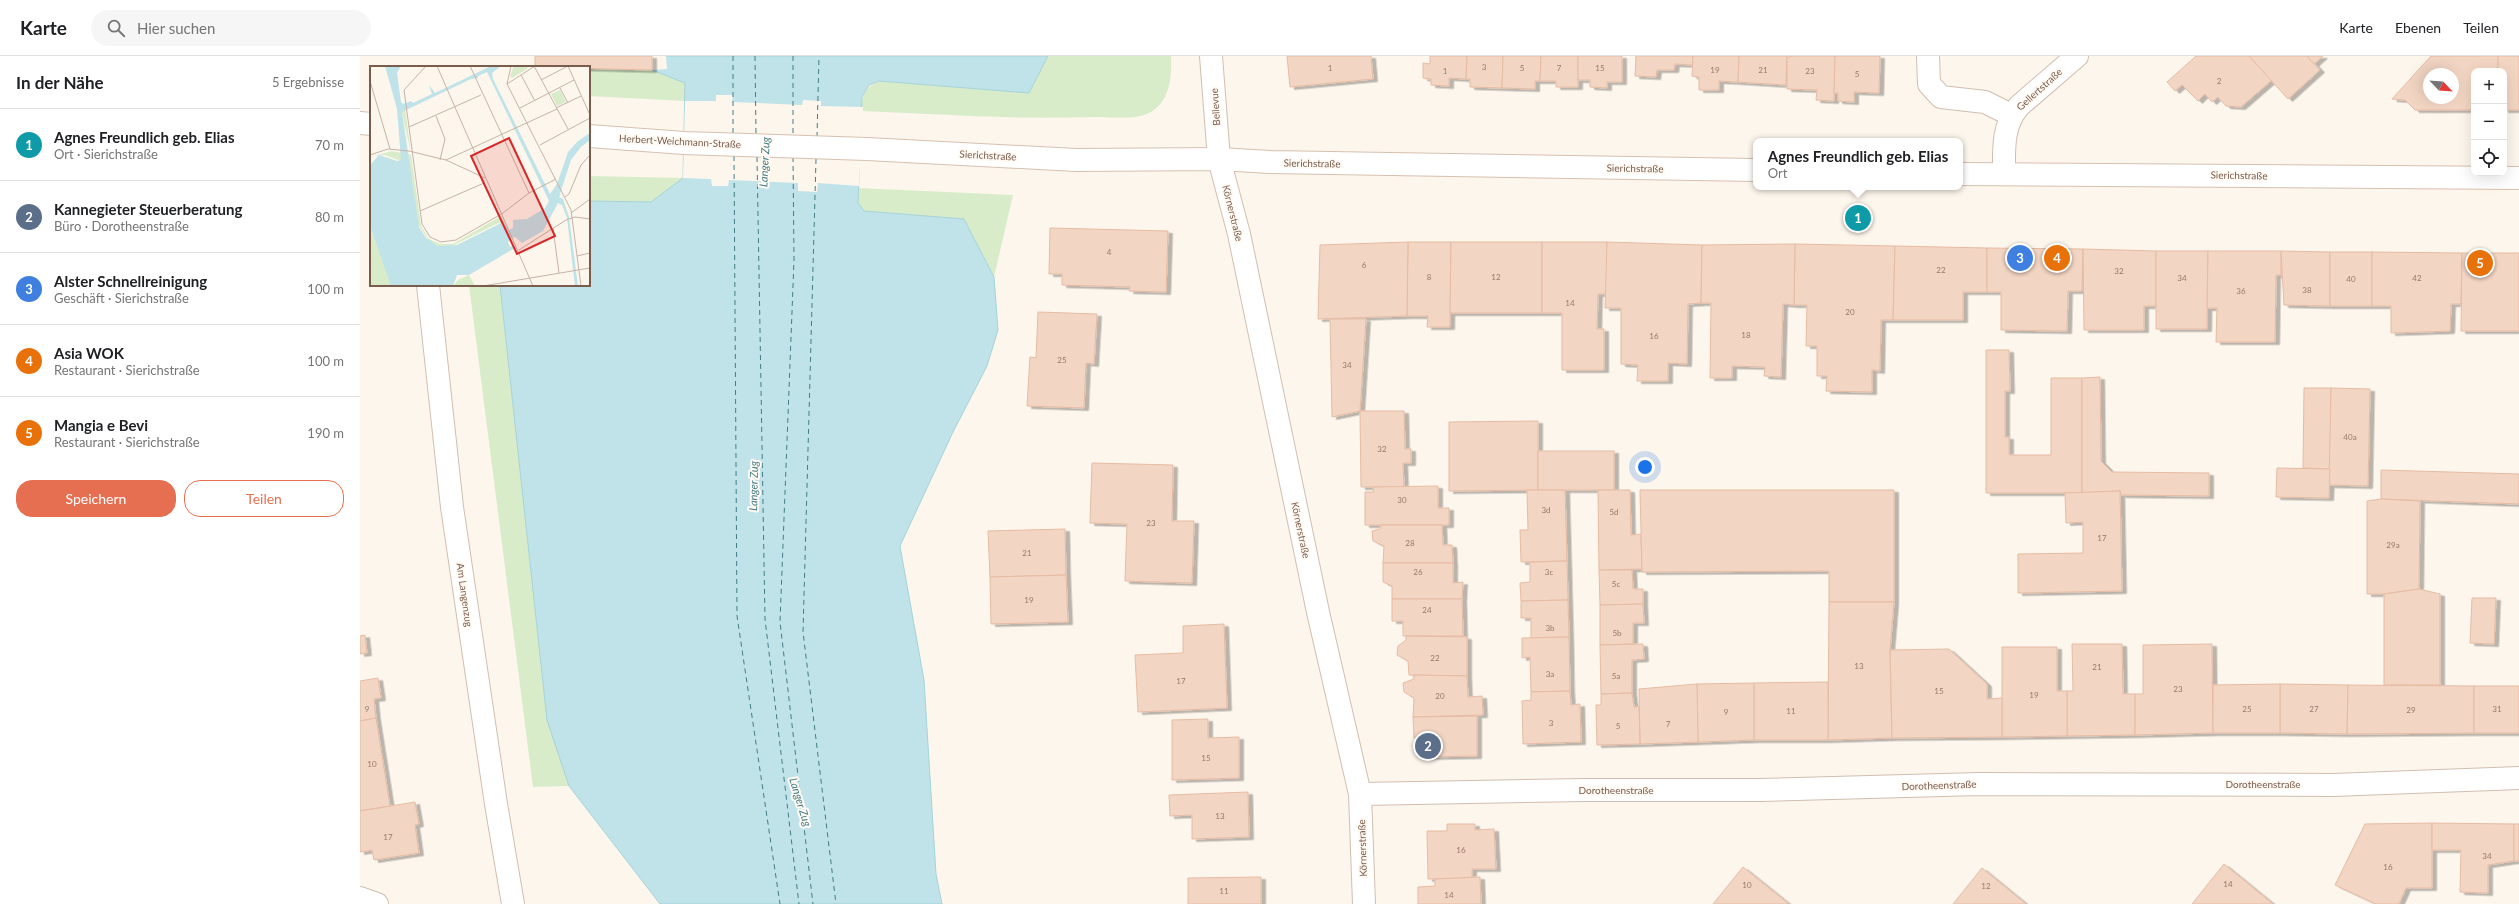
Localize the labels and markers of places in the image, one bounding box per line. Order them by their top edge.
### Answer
pin: 1 [1845,203,1871,233]
pin: 3 [2007,243,2033,273]
pin: 4 [2044,243,2070,273]
pin: 5 [2467,248,2493,278]
pin: 2 [1415,731,1441,761]

